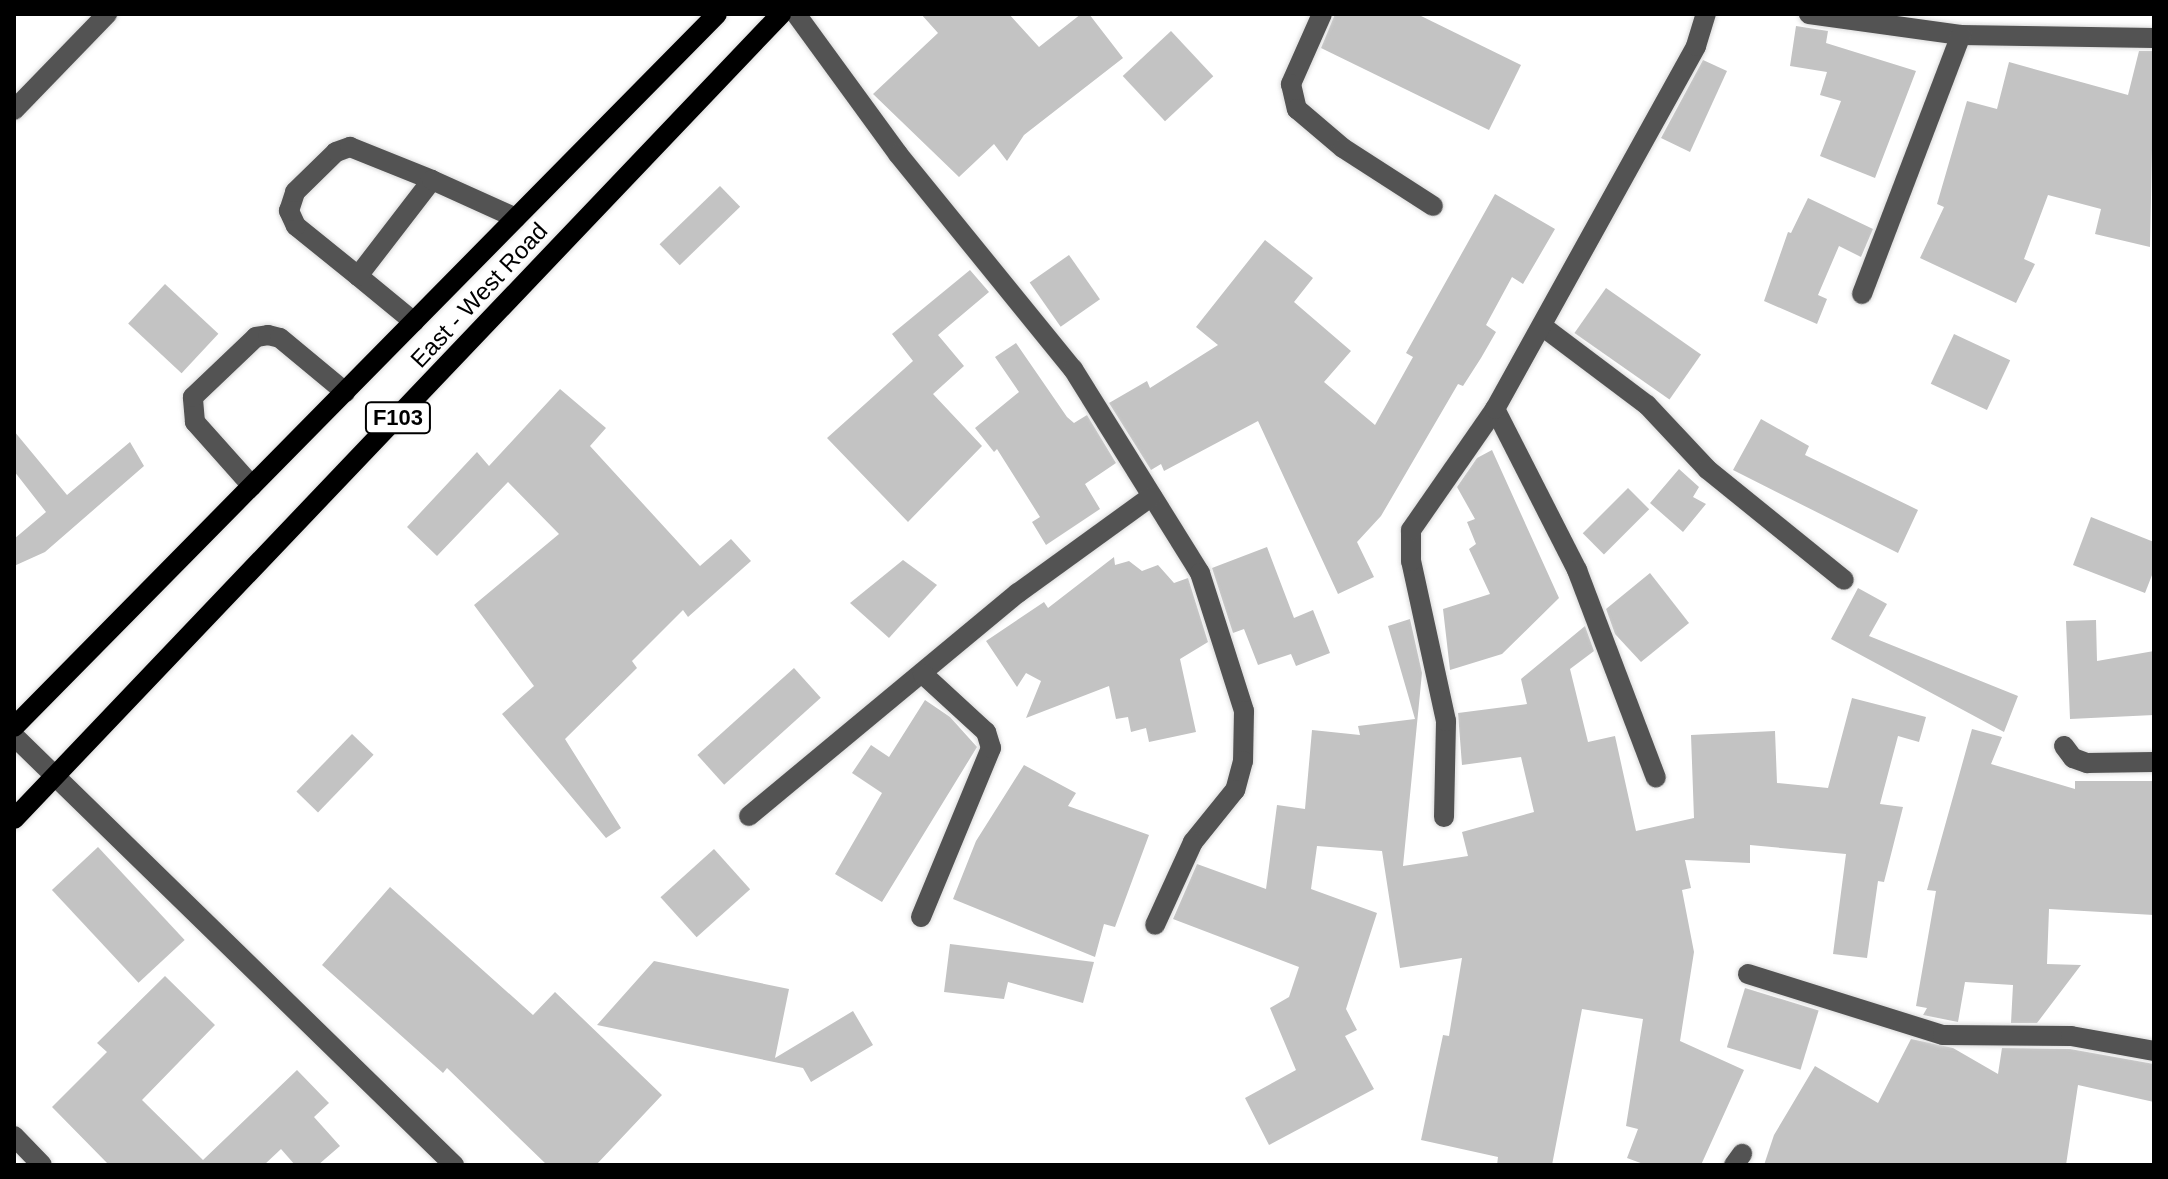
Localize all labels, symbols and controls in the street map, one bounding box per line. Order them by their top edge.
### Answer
street label: East - West Road [404,217,554,373]
road number: F103 [364,400,432,436]

